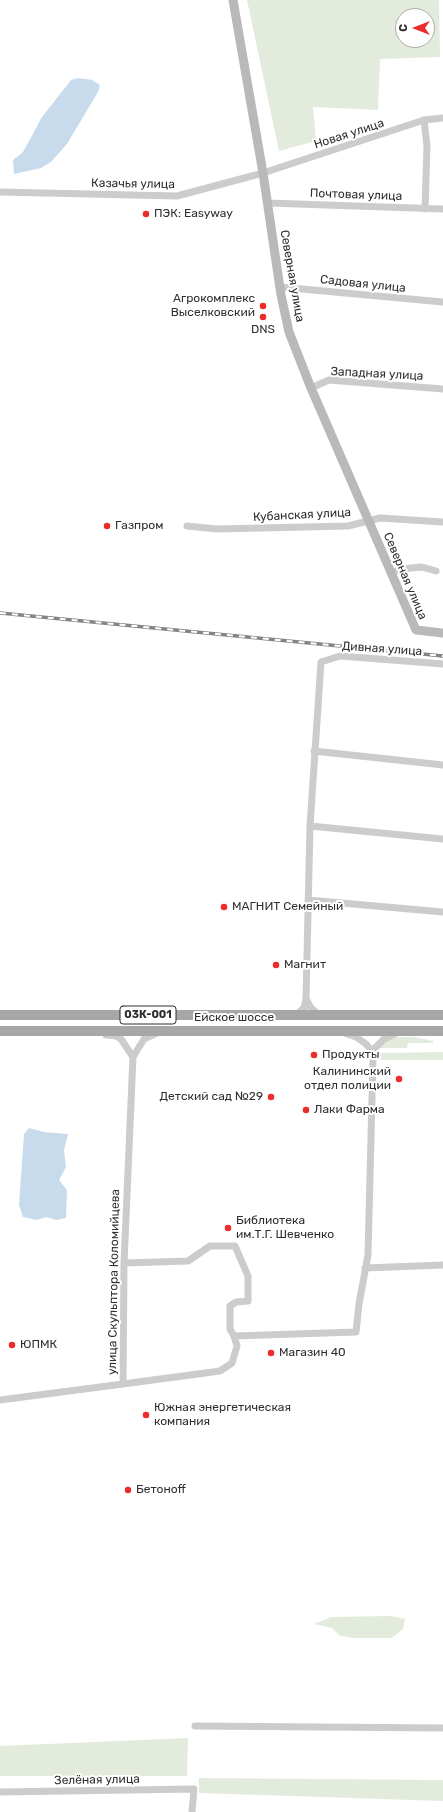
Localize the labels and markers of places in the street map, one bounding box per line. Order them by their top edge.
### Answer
place label: ПЭК: Easyway [154,207,233,221]
marker: ПЭК: Easyway [141,209,151,219]
place label: Агрокомплекс Выселковский [171,292,255,320]
marker: Агрокомплекс Выселковский [258,301,268,311]
marker: DNS [258,312,268,322]
place label: DNS [251,323,275,337]
place label: Газпром [115,519,163,533]
marker: Газпром [102,521,112,531]
place label: МАГНИТ Семейный [232,900,343,914]
marker: МАГНИТ Семейный [219,902,229,912]
place label: Магнит [284,958,326,972]
marker: Магнит [271,960,281,970]
place label: Продукты [322,1048,379,1062]
marker: Продукты [309,1050,319,1060]
place label: Калининский отдел полиции [304,1065,391,1093]
marker: Калининский отдел полиции [394,1074,404,1084]
place label: Детский сад №29 [160,1090,263,1104]
marker: Детский сад №29 [266,1092,276,1102]
place label: Лаки Фарма [314,1103,385,1117]
marker: Лаки Фарма [301,1105,311,1115]
place label: Библиотека им.Т.Г. Шевченко [236,1214,334,1242]
marker: Библиотека им.Т.Г. Шевченко [223,1223,233,1233]
place label: ЮПМК [20,1338,57,1352]
marker: ЮПМК [7,1340,17,1350]
place label: Магазин 40 [279,1346,346,1360]
marker: Магазин 40 [266,1348,276,1358]
place label: Южная энергетическая компания [154,1401,291,1429]
marker: Южная энергетическая компания [141,1410,151,1420]
place label: Бетонoff [136,1483,186,1497]
marker: Бетонoff [123,1485,133,1495]

